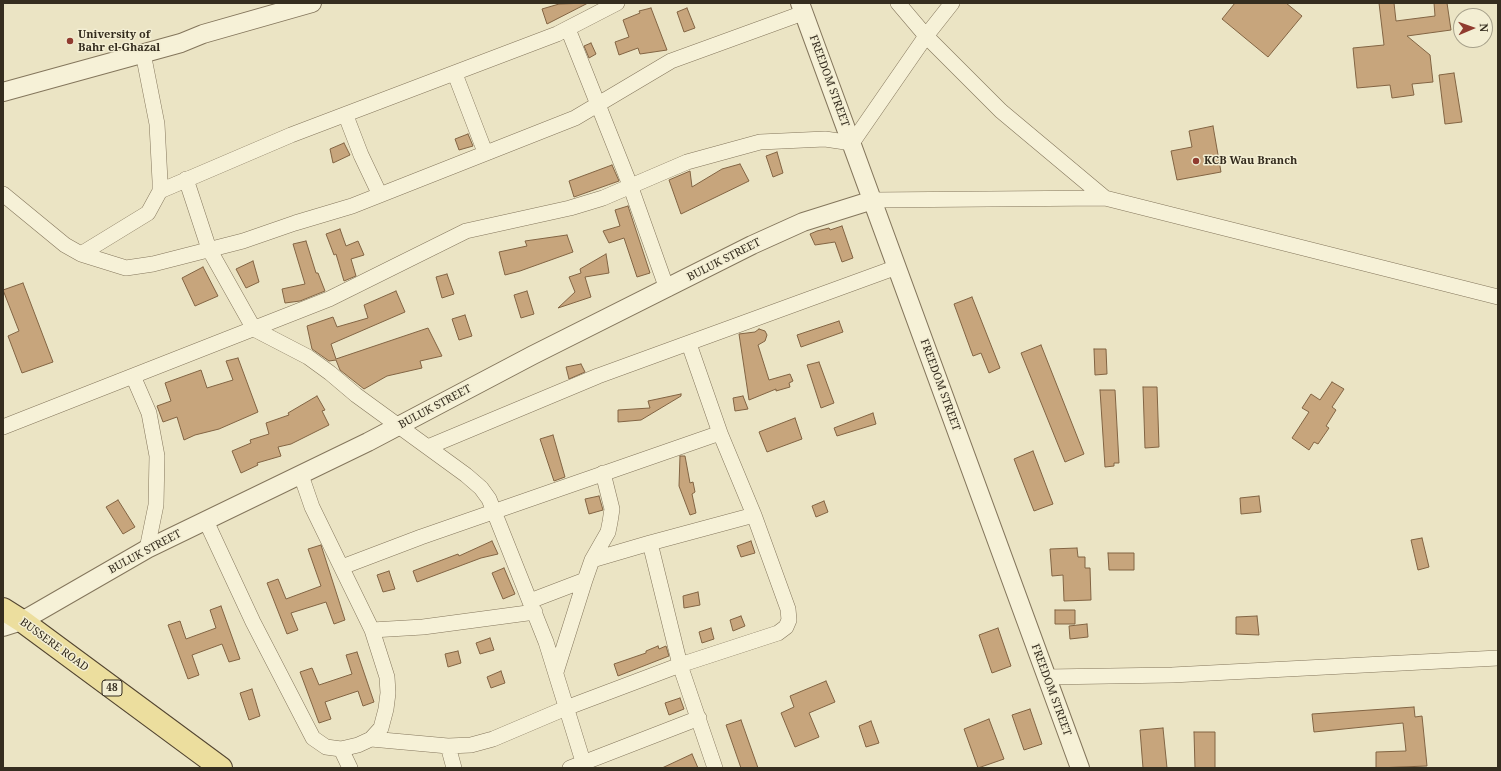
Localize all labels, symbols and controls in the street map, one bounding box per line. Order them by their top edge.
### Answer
north arrow [1453,8,1493,48]
text: N [1477,23,1492,32]
place label: University of Bahr el-Ghazal [78,28,160,54]
street label: FREEDOM STREET [806,33,852,129]
marker: University of Bahr el-Ghazal [65,36,75,46]
place label: KCB Wau Branch [1204,154,1297,168]
marker: KCB Wau Branch [1191,156,1201,166]
street label: BULUK STREET [685,236,763,284]
street label: FREEDOM STREET [917,337,963,433]
street label: BULUK STREET [396,382,474,432]
street label: BULUK STREET [106,527,184,577]
street label: BUSSERE ROAD [17,616,91,674]
street label: FREEDOM STREET [1028,642,1074,738]
road number: 48 [102,680,122,696]

